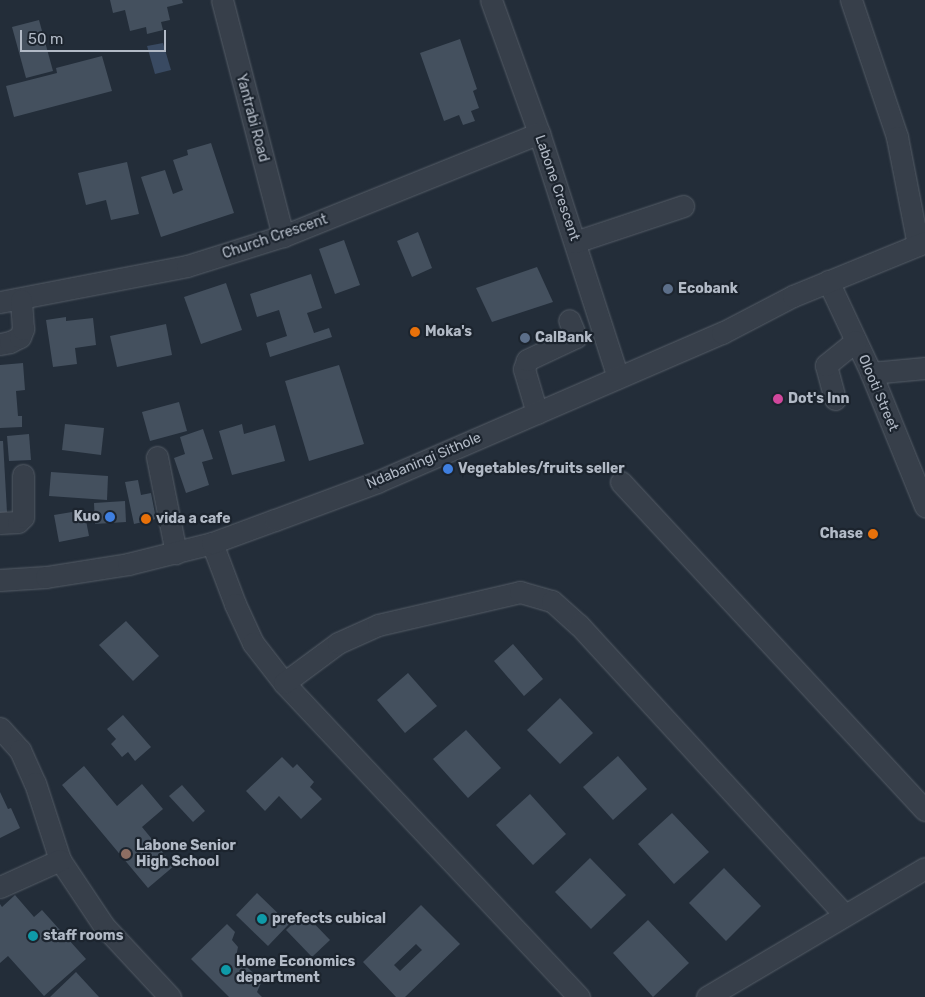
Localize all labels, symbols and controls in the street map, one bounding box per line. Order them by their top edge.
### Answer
scale bar [22,20,169,52]
text: 50 m [28,30,63,48]
street label: Yantrabi Road [232,72,272,164]
street label: Labone Crescent [531,133,583,243]
street label: Church Crescent [220,211,330,263]
place label: Ecobank [678,281,738,297]
marker: Ecobank [662,283,674,295]
place label: Moka's [425,324,472,340]
marker: Moka's [409,326,421,338]
place label: CalBank [535,330,592,346]
marker: CalBank [519,332,531,344]
street label: Olooti Street [854,352,902,434]
place label: Dot's Inn [788,391,849,407]
marker: Dot's Inn [772,393,784,405]
street label: Ndabaningi Sithole [364,429,484,493]
place label: Vegetables/fruits seller [458,461,625,477]
marker: Vegetables/fruits seller [442,463,454,475]
place label: Kuo [73,509,100,525]
marker: Kuo [104,511,116,523]
place label: vida a cafe [156,511,231,527]
marker: vida a cafe [140,513,152,525]
place label: Chase [820,526,863,542]
marker: Chase [867,528,879,540]
place label: Labone Senior High School [136,838,236,870]
marker: Labone Senior High School [120,848,132,860]
place label: prefects cubical [272,911,386,927]
marker: prefects cubical [256,913,268,925]
place label: staff rooms [43,928,124,944]
marker: staff rooms [27,930,39,942]
place label: Home Economics department [236,954,355,986]
marker: Home Economics department [220,964,232,976]

